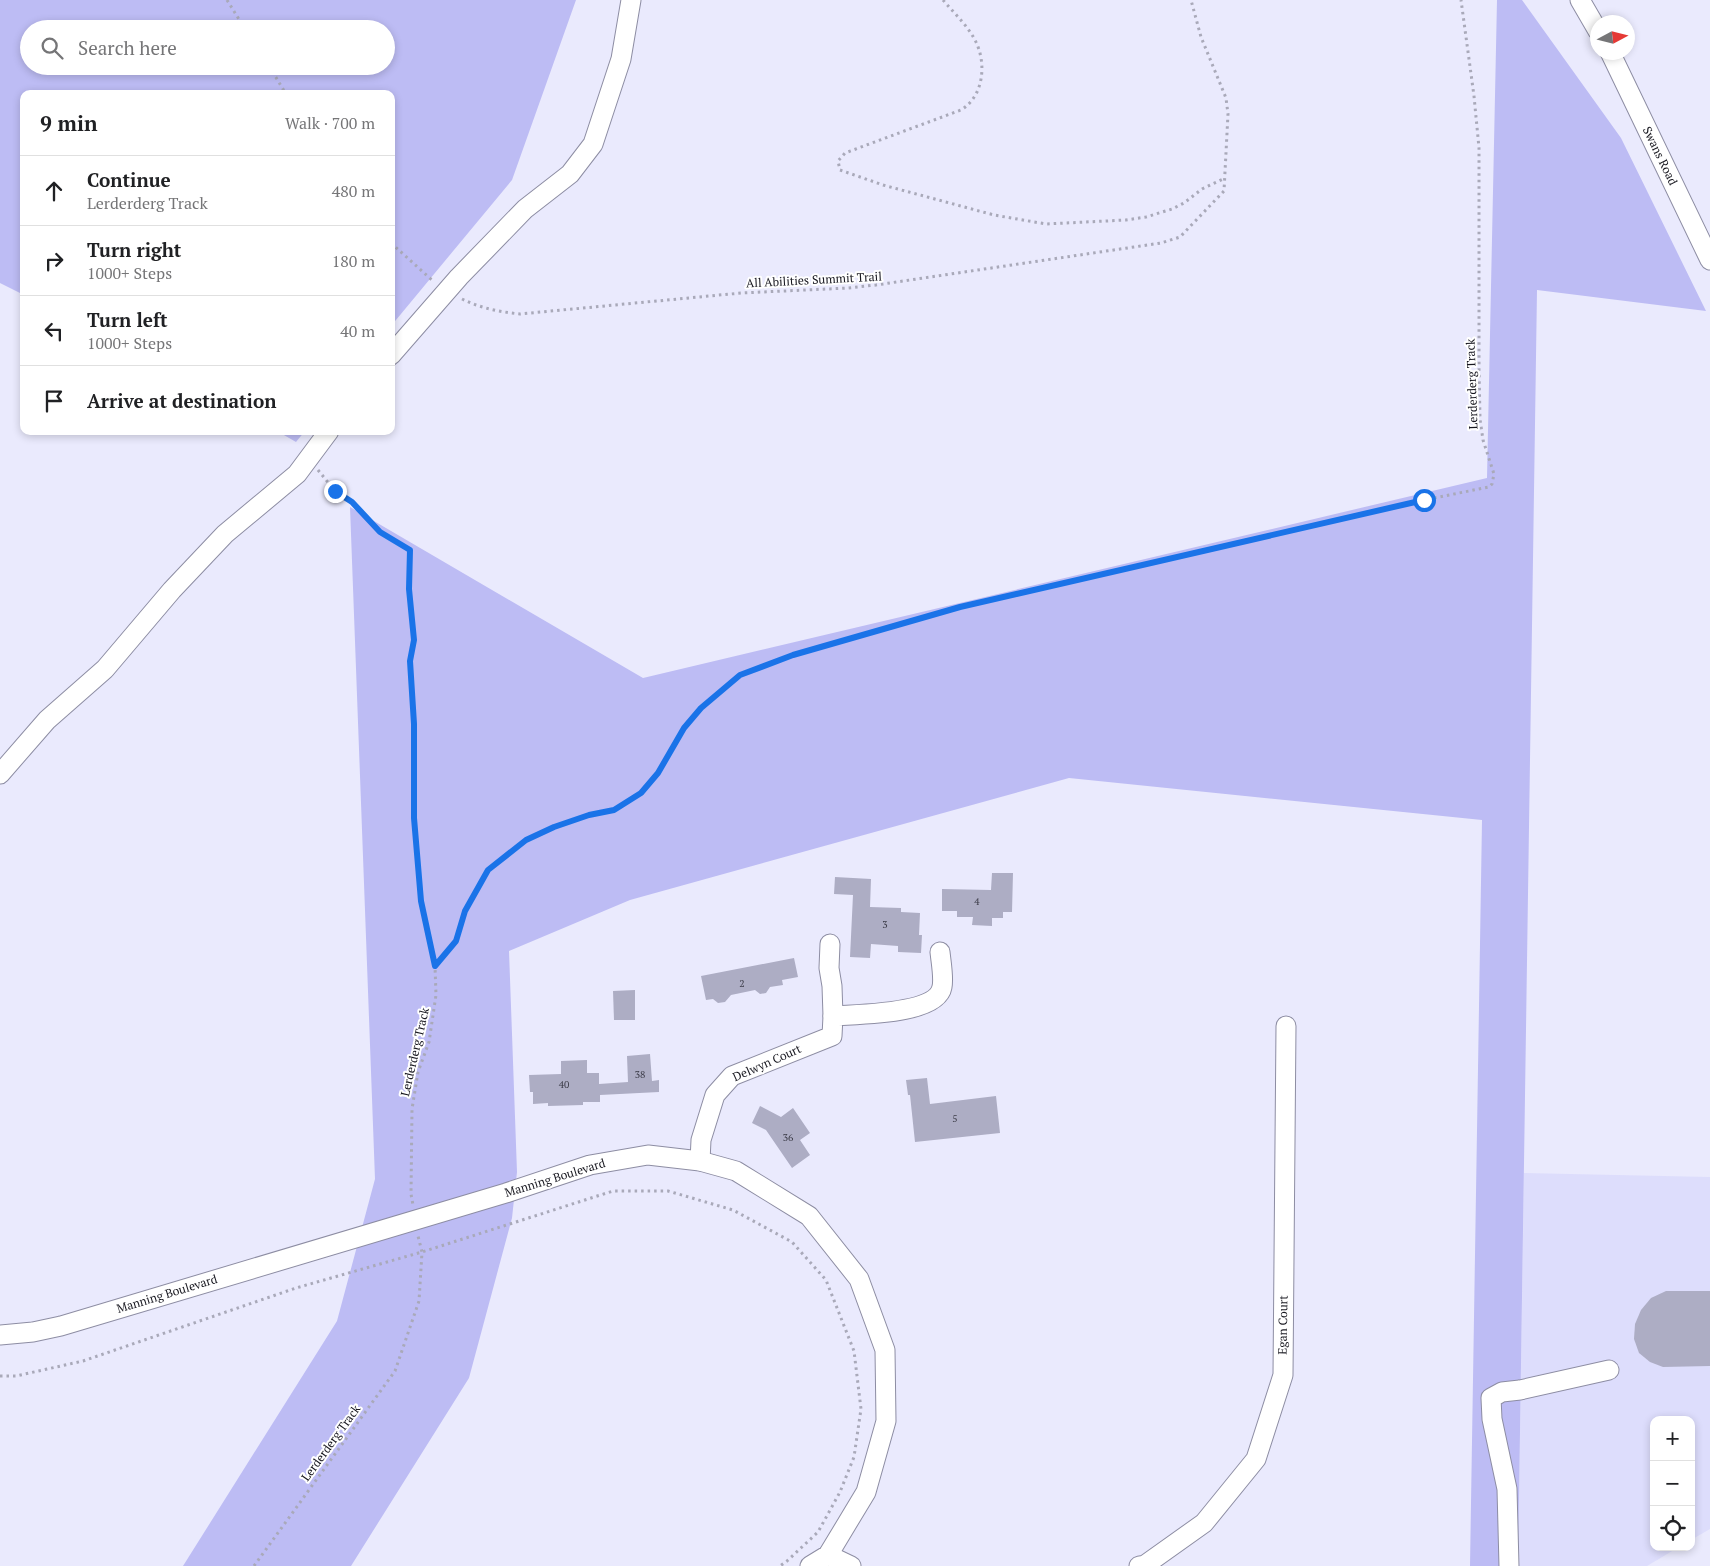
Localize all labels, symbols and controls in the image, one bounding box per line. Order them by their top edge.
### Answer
north arrow [1590,15,1635,60]
search box [20,20,395,75]
icon: search [38,34,66,62]
text: Search here [78,35,177,60]
text: 9 min [40,109,97,137]
text: Walk · 700 m [285,112,375,134]
street label: Swans Road [1640,124,1681,188]
text: Continue [87,167,171,192]
icon: ahead [40,177,68,205]
text: 480 m [332,180,375,202]
text: Lerderderg Track [87,192,208,214]
text: Turn right [87,237,181,262]
icon: right [40,247,68,275]
text: 180 m [332,250,375,272]
text: 1000+ Steps [87,262,172,284]
street label: All Abilities Summit Trail [746,268,883,291]
text: Turn left [87,307,168,332]
icon: left [40,317,68,345]
text: 40 m [340,320,375,342]
text: 1000+ Steps [87,332,172,354]
street label: Lerderderg Track [1462,338,1481,430]
icon: arrive [40,387,68,415]
text: Arrive at destination [87,388,276,413]
route end [324,480,347,503]
route start [1413,489,1436,512]
house number: 4 [974,895,980,908]
house number: 3 [882,918,888,931]
house number: 2 [739,977,745,990]
street label: Lerderderg Track [397,1005,432,1098]
street label: Delwyn Court [730,1041,804,1084]
house number: 38 [635,1068,645,1081]
house number: 40 [559,1078,569,1091]
house number: 5 [952,1112,958,1125]
house number: 36 [783,1131,794,1144]
street label: Manning Boulevard [503,1155,607,1200]
street label: Manning Boulevard [115,1271,219,1316]
street label: Egan Court [1274,1295,1291,1355]
street label: Lerderderg Track [298,1401,364,1484]
map controls [1650,1416,1695,1551]
button: + [1650,1416,1695,1461]
button: − [1650,1461,1695,1506]
button: locate [1650,1506,1695,1551]

